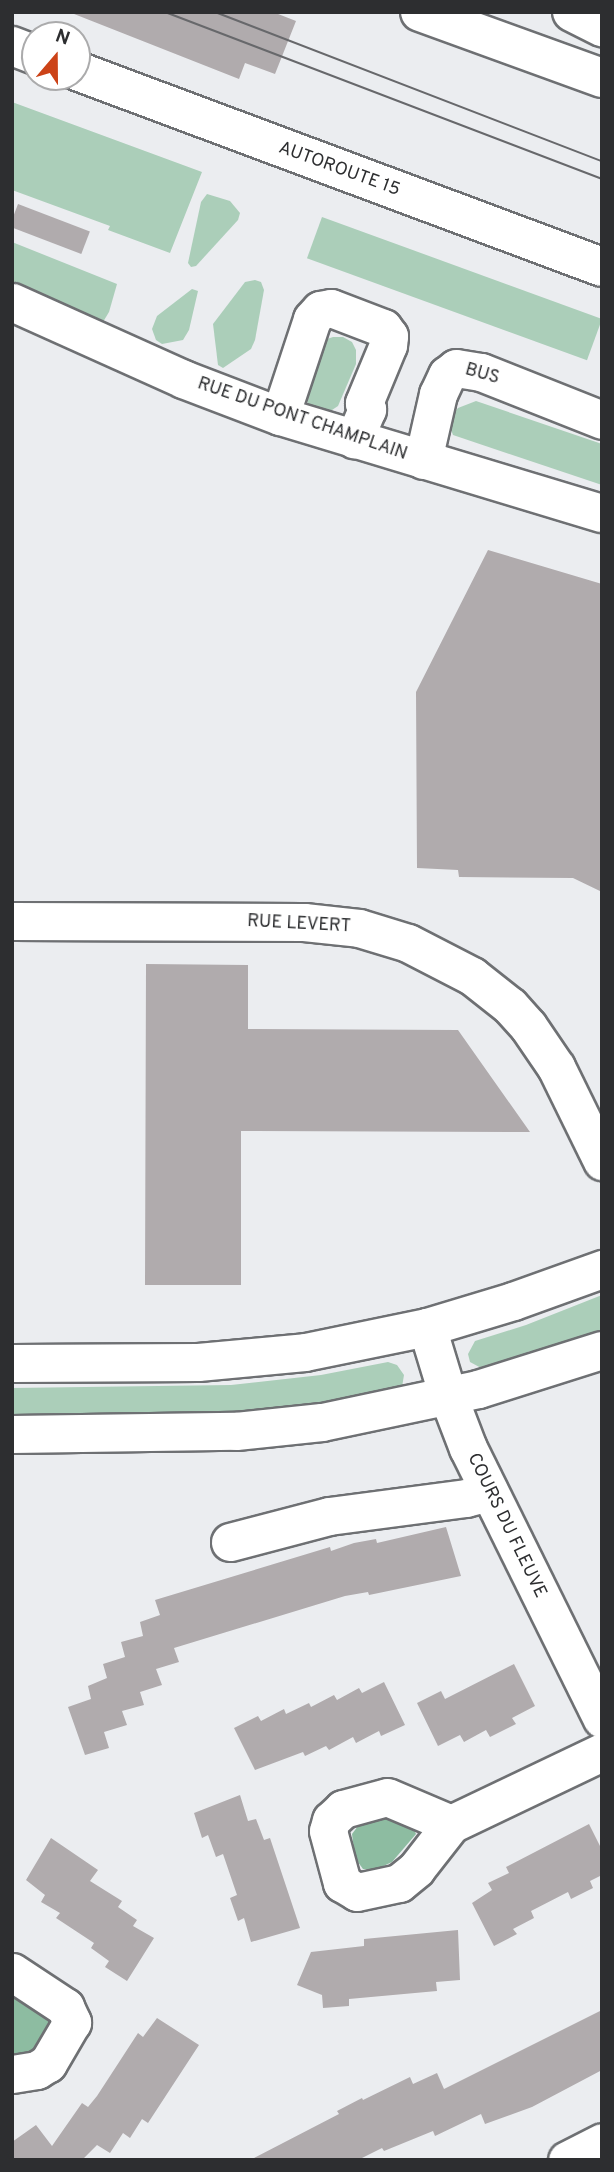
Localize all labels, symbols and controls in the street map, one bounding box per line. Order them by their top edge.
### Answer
north arrow [21,21,91,91]
text: N [52,25,73,52]
street label: AUTOROUTE 15 [275,138,403,202]
street label: BUS [462,360,502,390]
street label: RUE DU PONT CHAMPLAIN [194,374,410,466]
street label: RUE LEVERT [247,911,351,939]
street label: COURS DU FLEUVE [462,1450,550,1602]

